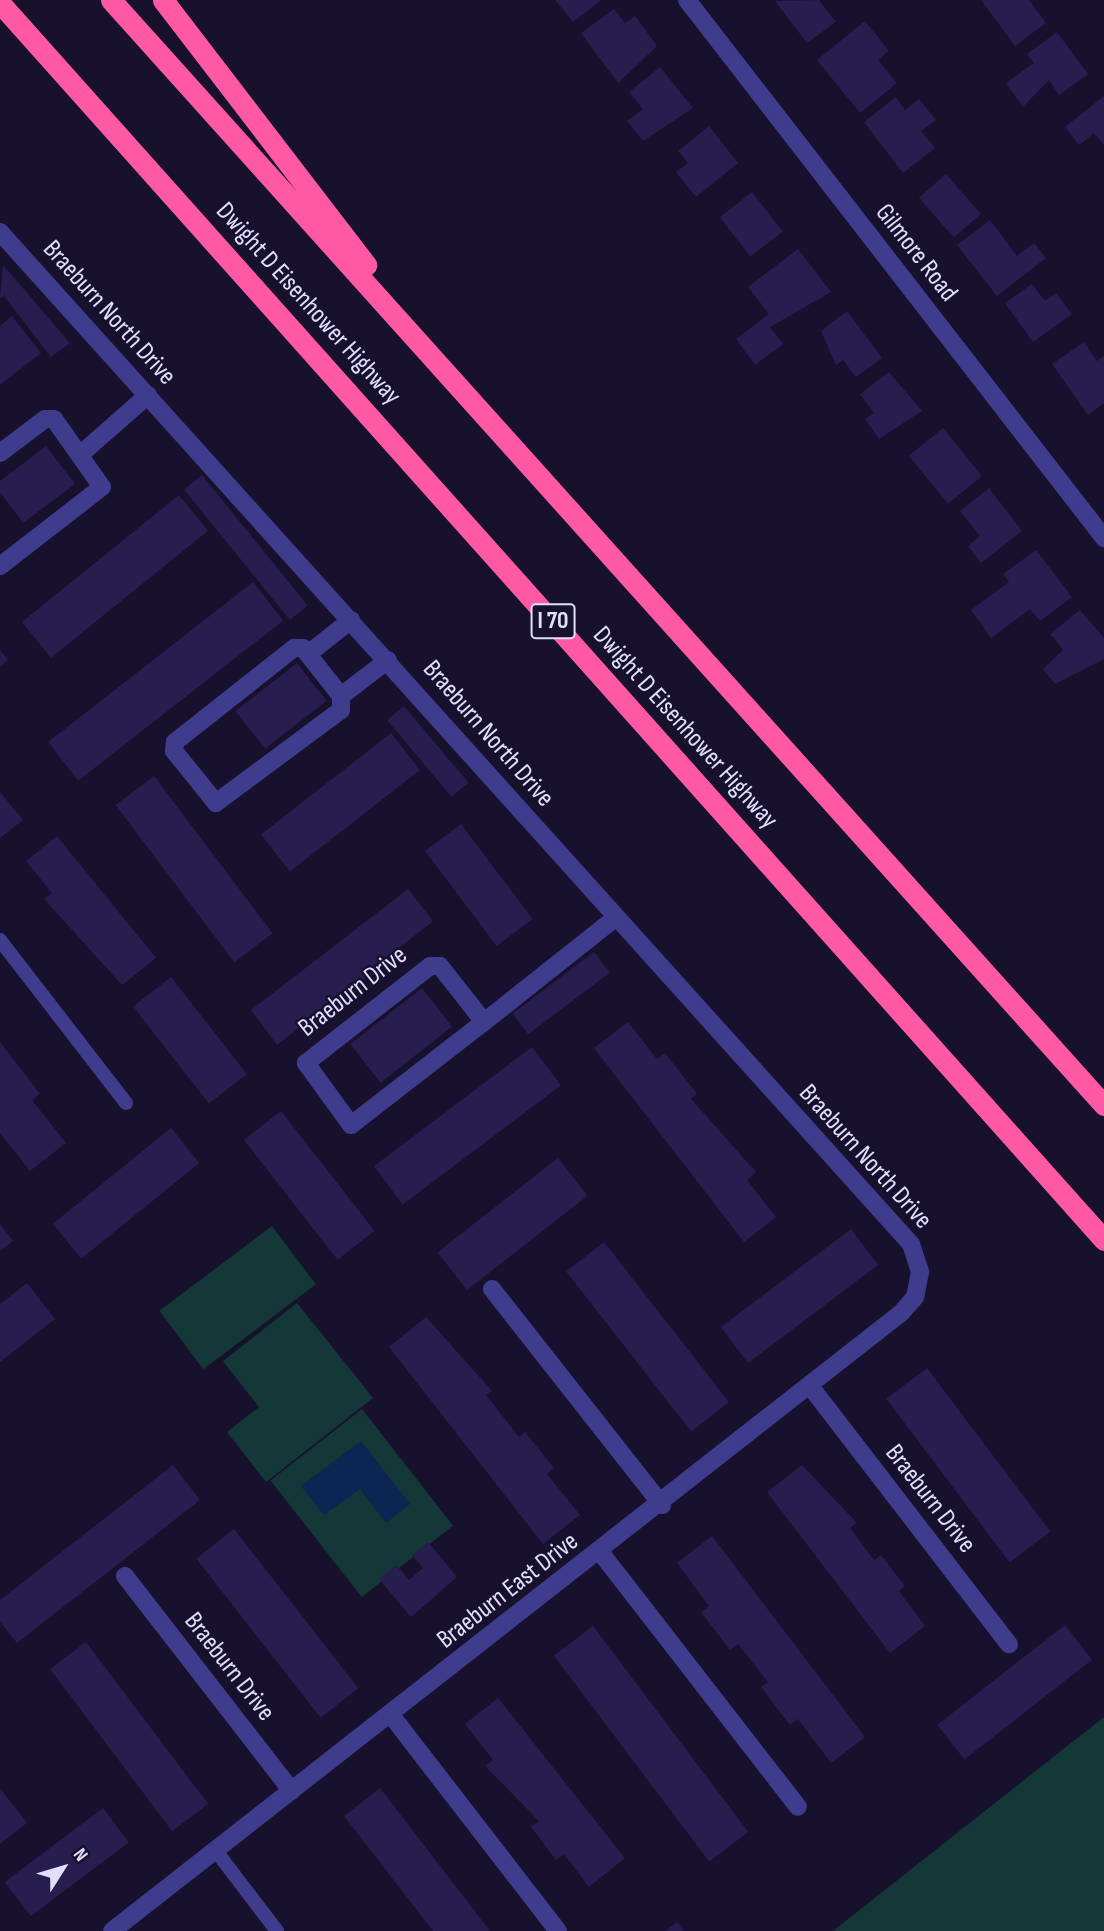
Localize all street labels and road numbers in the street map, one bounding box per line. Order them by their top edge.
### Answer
street label: Dwight D Eisenhower Highway [209,196,407,412]
street label: Gilmore Road [868,198,964,308]
street label: Braeburn North Drive [36,234,182,392]
road number: I 70 [530,600,576,642]
street label: Dwight D Eisenhower Highway [586,620,784,836]
street label: Braeburn North Drive [416,654,560,814]
street label: Braeburn Drive [293,940,413,1044]
street label: Braeburn North Drive [792,1078,938,1236]
street label: Braeburn Drive [878,1439,982,1559]
street label: Braeburn East Drive [431,1526,585,1656]
street label: Braeburn Drive [177,1607,281,1727]

